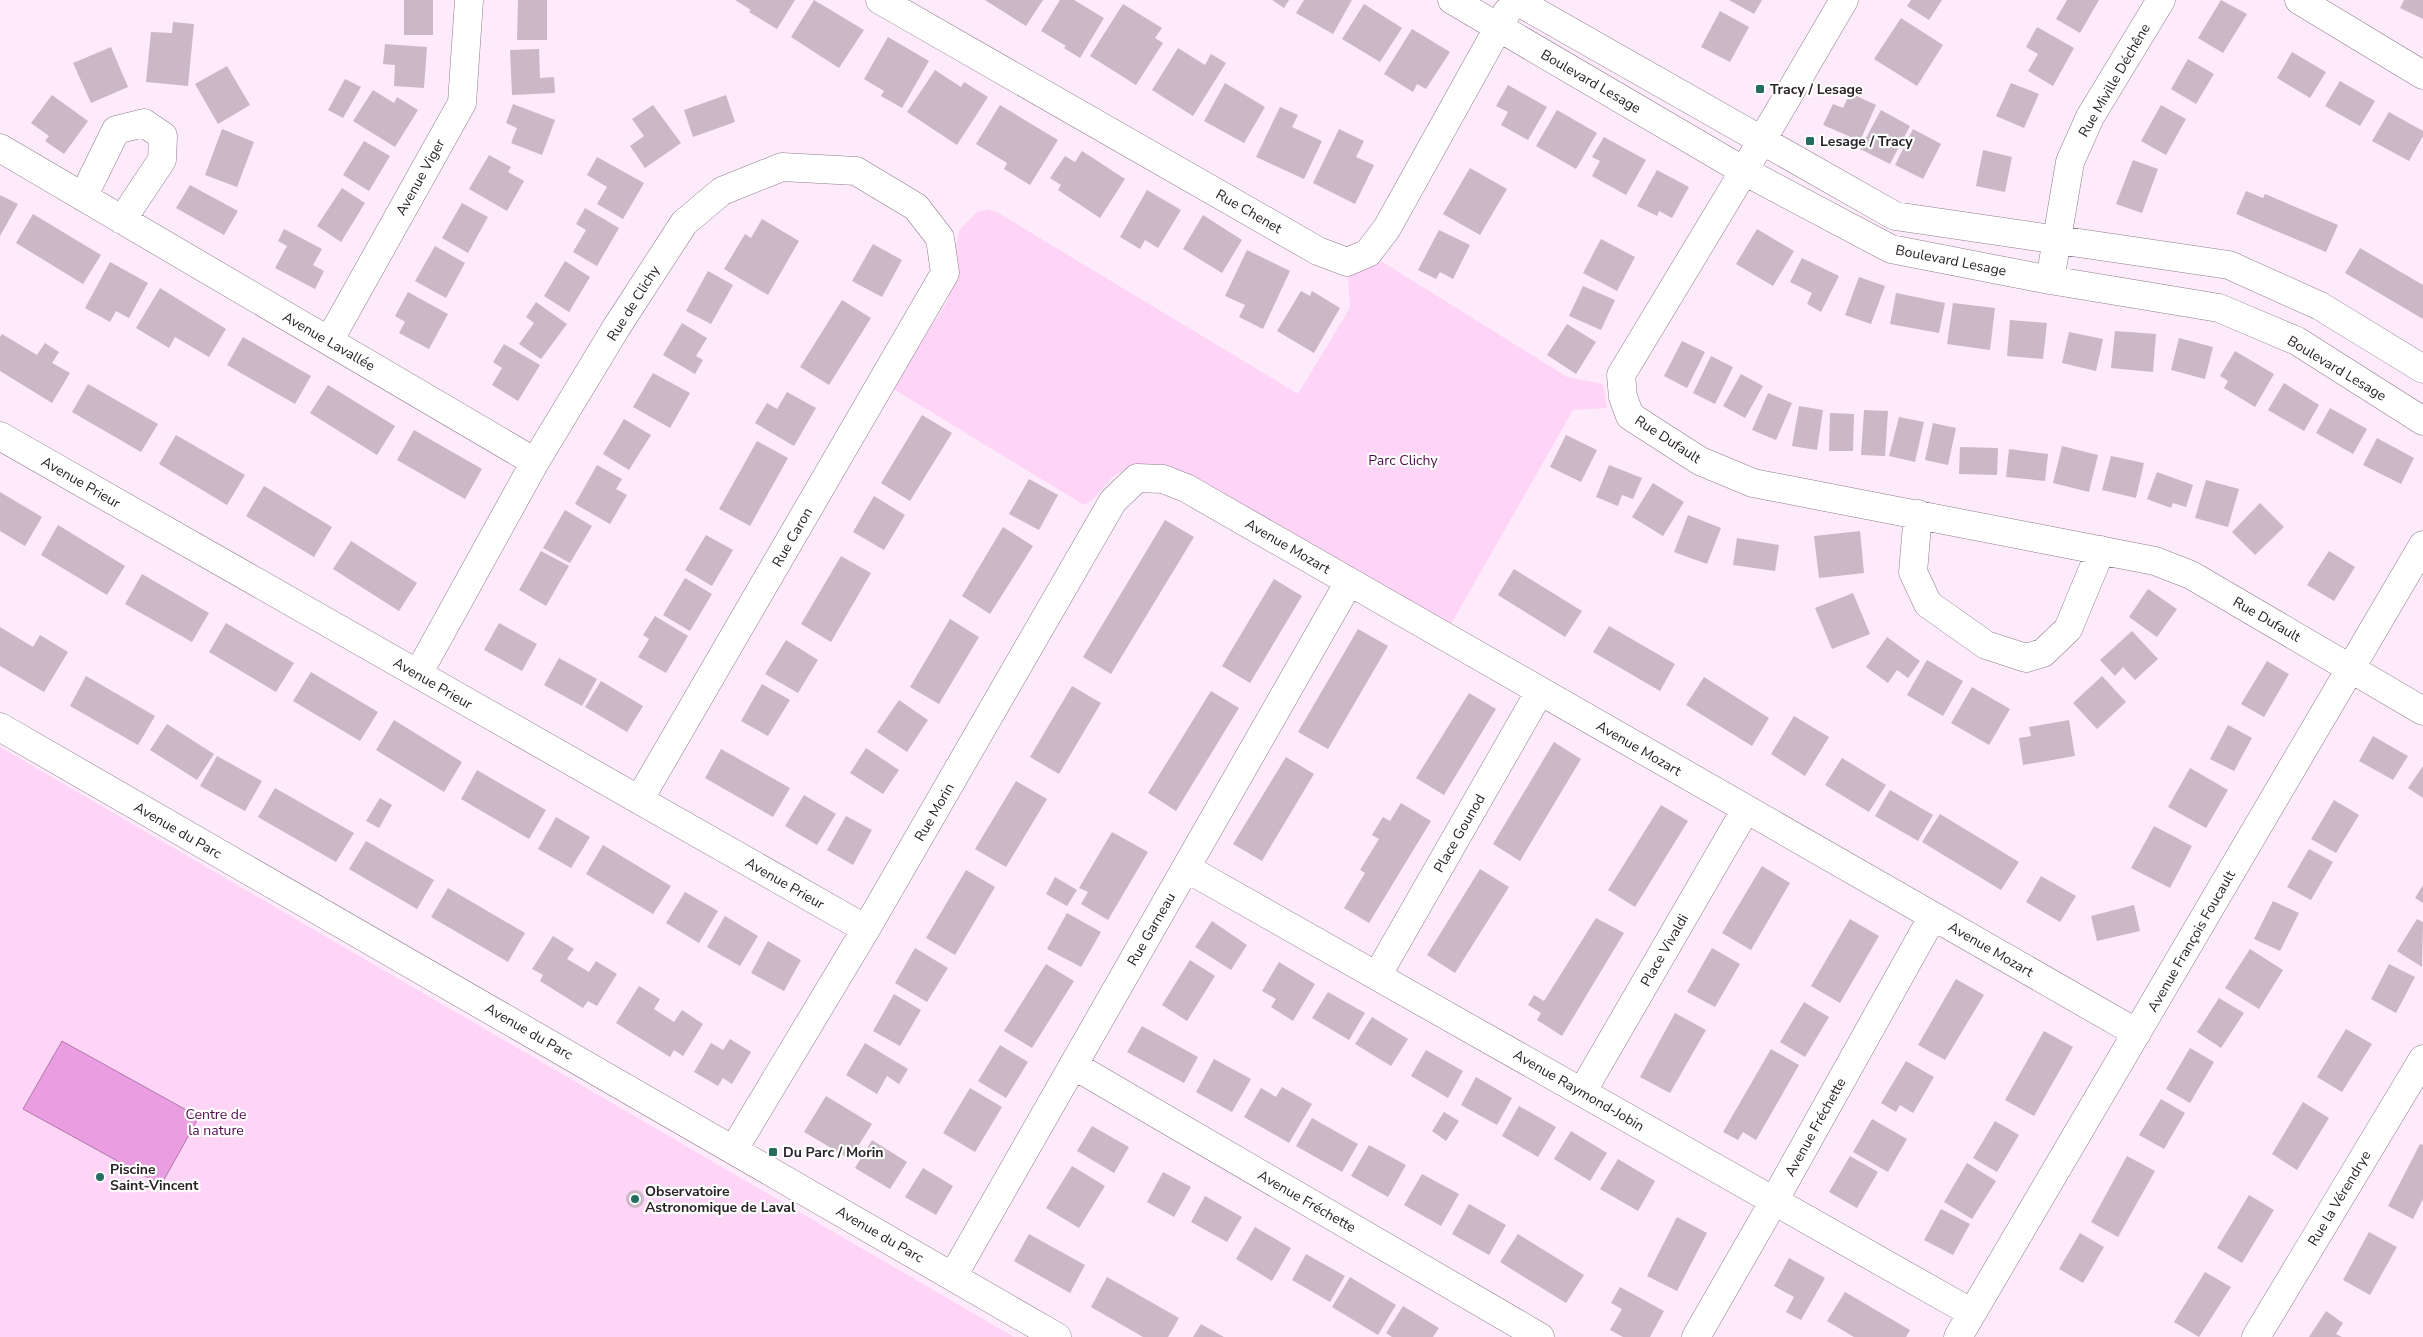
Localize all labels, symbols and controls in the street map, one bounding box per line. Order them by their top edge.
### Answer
street label: Rue Miville Déchêne [2074,20,2155,141]
street label: Boulevard Lesage [1537,45,1644,118]
place label: Tracy / Lesage [1770,80,1863,99]
marker: Tracy / Lesage [1754,83,1766,95]
place label: Lesage / Tracy [1820,132,1913,151]
marker: Lesage / Tracy [1804,135,1816,147]
street label: Avenue Viger [392,136,449,219]
street label: Rue Chenet [1212,185,1285,238]
street label: Boulevard Lesage [1894,240,2008,281]
street label: Rue de Clichy [603,261,665,345]
street label: Avenue Lavallée [279,307,378,376]
street label: Boulevard Lesage [2284,331,2390,406]
street label: Rue Dufault [1631,411,1705,468]
park label: Parc Clichy [1368,451,1438,470]
street label: Avenue Prieur [38,452,124,513]
street label: Rue Caron [768,504,817,570]
street label: Avenue Mozart [1242,514,1334,578]
street label: Rue Dufault [2229,592,2304,647]
street label: Avenue Prieur [390,653,476,714]
street label: Avenue Mozart [1593,716,1685,780]
street label: Rue Morin [910,780,959,845]
street label: Place Gounod [1429,791,1490,876]
street label: Avenue du Parc [130,798,225,863]
street label: Avenue Prieur [742,853,828,914]
street label: Avenue François Foucault [2143,867,2240,1015]
street label: Rue Garneau [1123,889,1180,969]
street label: Place Vivaldi [1636,911,1693,990]
street label: Avenue Mozart [1945,917,2037,981]
street label: Avenue du Parc [481,999,576,1064]
street label: Avenue Raymond-Jobin [1510,1045,1648,1136]
street label: Avenue Fréchette [1780,1075,1850,1180]
park label: Centre de la nature [186,1105,246,1140]
place label: Du Parc / Morin [783,1143,883,1162]
marker: Du Parc / Morin [767,1146,779,1158]
street label: Rue la Vérendrye [2303,1147,2375,1250]
place label: Piscine Saint-Vincent [110,1160,199,1195]
street label: Avenue Fréchette [1254,1166,1359,1237]
marker: Piscine Saint-Vincent [94,1171,106,1183]
place label: Observatoire Astronomique de Laval [645,1182,796,1217]
marker: Observatoire Astronomique de Laval [629,1193,641,1205]
street label: Avenue du Parc [832,1202,927,1267]

